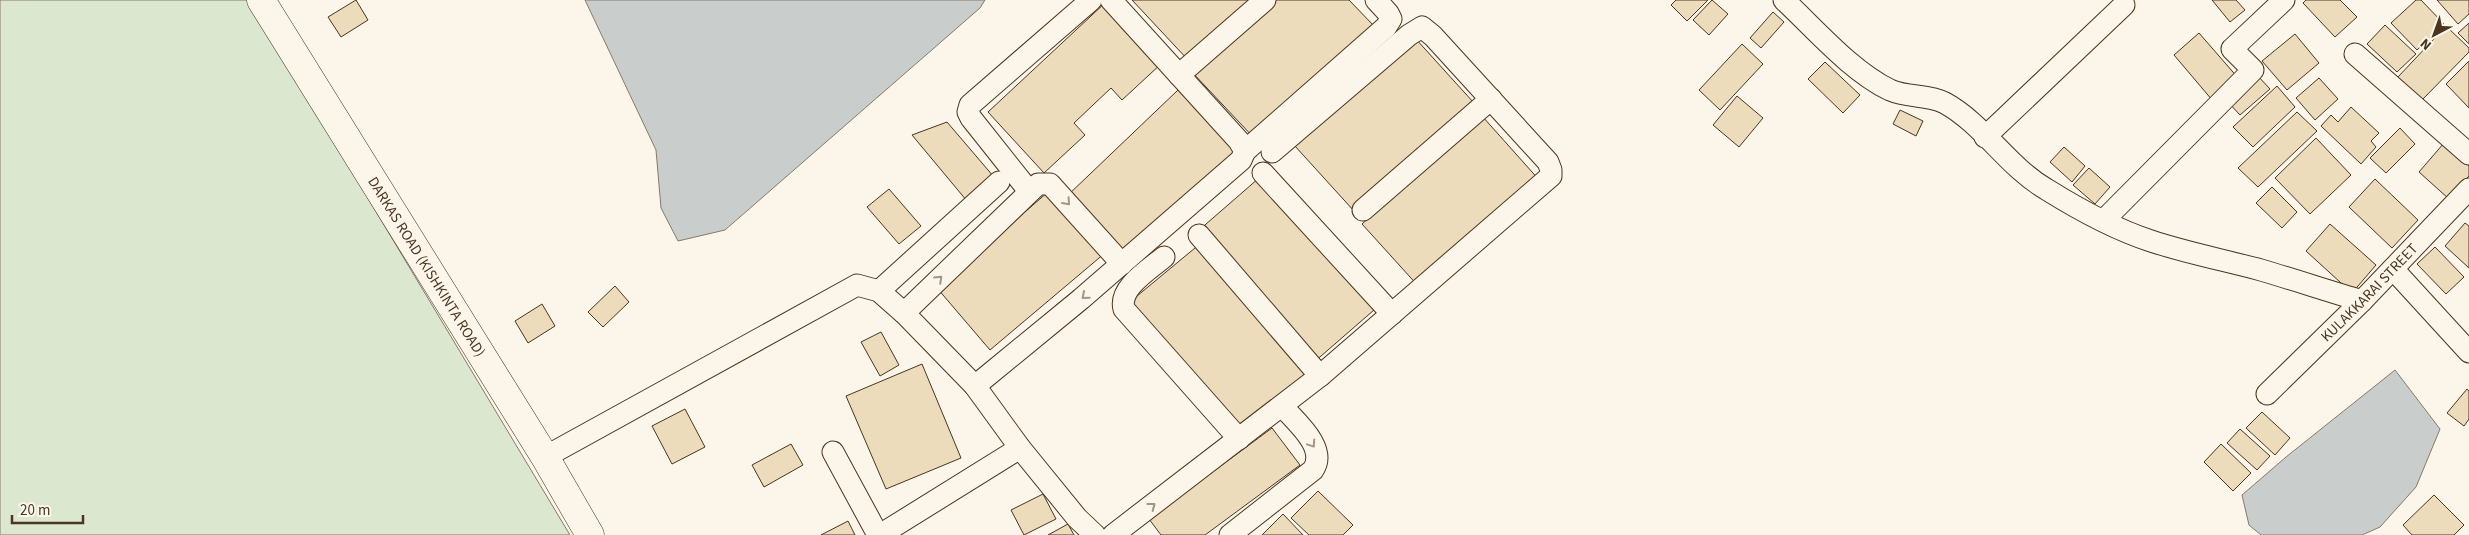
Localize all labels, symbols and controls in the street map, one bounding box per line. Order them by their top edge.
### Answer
north arrow [2409,10,2459,60]
text: N [2416,33,2436,55]
street label: DARKAS ROAD (KISHKINTA ROAD) [363,173,491,361]
one-way arrow [1061,197,1070,206]
street label: KULAKKARAI STREET [2316,238,2422,347]
one-way arrow [933,275,942,284]
one-way arrow [1082,290,1091,298]
one-way arrow [1306,438,1315,447]
scale bar [12,492,84,524]
text: 20 m [20,500,50,521]
one-way arrow [1146,503,1155,511]

